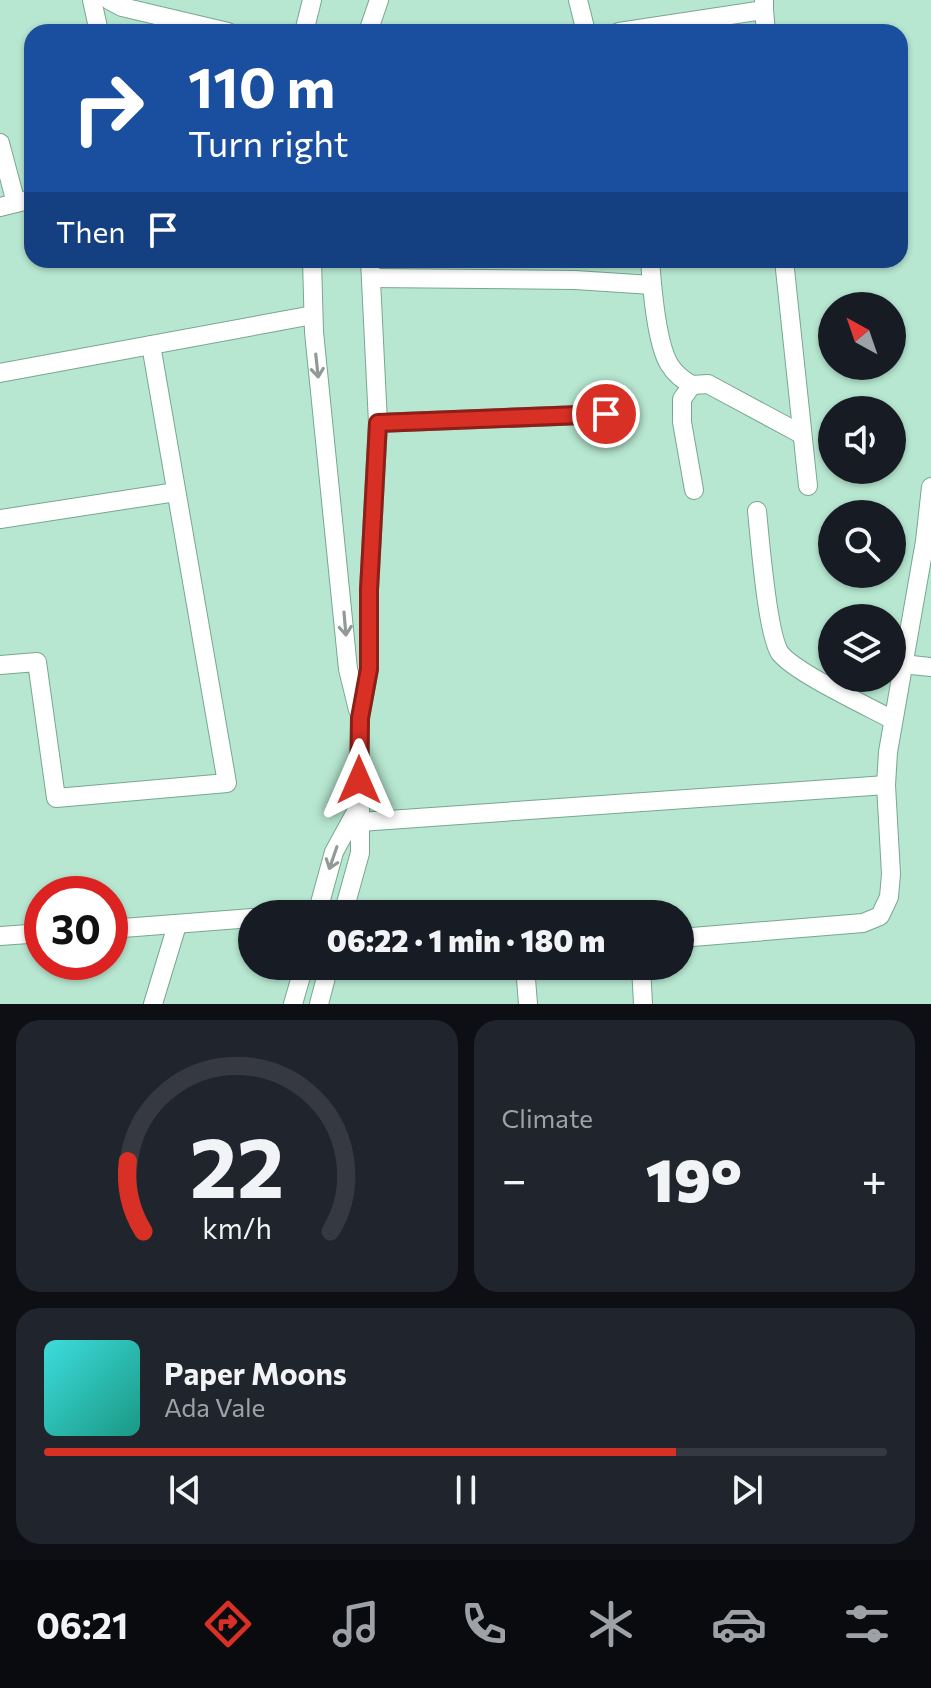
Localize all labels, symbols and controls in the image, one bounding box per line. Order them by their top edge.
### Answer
text: 110 m [188,51,335,120]
icon: right [56,56,160,160]
text: Turn right [188,120,349,164]
icon: arrive [141,208,185,252]
text: Then [56,212,125,249]
north arrow [818,292,906,380]
map controls [818,292,906,692]
one-way arrow [310,352,325,379]
pin [572,380,640,448]
icon: arrive [584,392,628,436]
button: sound [818,396,906,484]
button: search [818,500,906,588]
button: layers [818,604,906,692]
one-way arrow [338,610,353,637]
position arrow [317,738,401,822]
one-way arrow [325,845,340,870]
speed limit sign: 30 [24,876,128,980]
text: 06:22 · 1 min · 180 m [327,921,605,958]
text: Climate [502,1102,593,1133]
text: 22 [189,1113,284,1215]
text: 19° [646,1141,742,1214]
text: − [502,1151,527,1205]
text: + [861,1151,887,1205]
text: km/h [202,1210,272,1245]
text: Paper Moons [164,1354,347,1391]
text: Ada Vale [164,1391,265,1422]
icon: previous [163,1468,207,1512]
icon: pause [444,1468,488,1512]
icon: next [725,1468,769,1512]
icon: directions [200,1596,256,1652]
icon: music [328,1596,384,1652]
icon: phone [456,1596,512,1652]
icon: climate [583,1596,639,1652]
icon: car [711,1596,767,1652]
icon: filters [839,1596,895,1652]
text: 06:21 [36,1602,128,1646]

